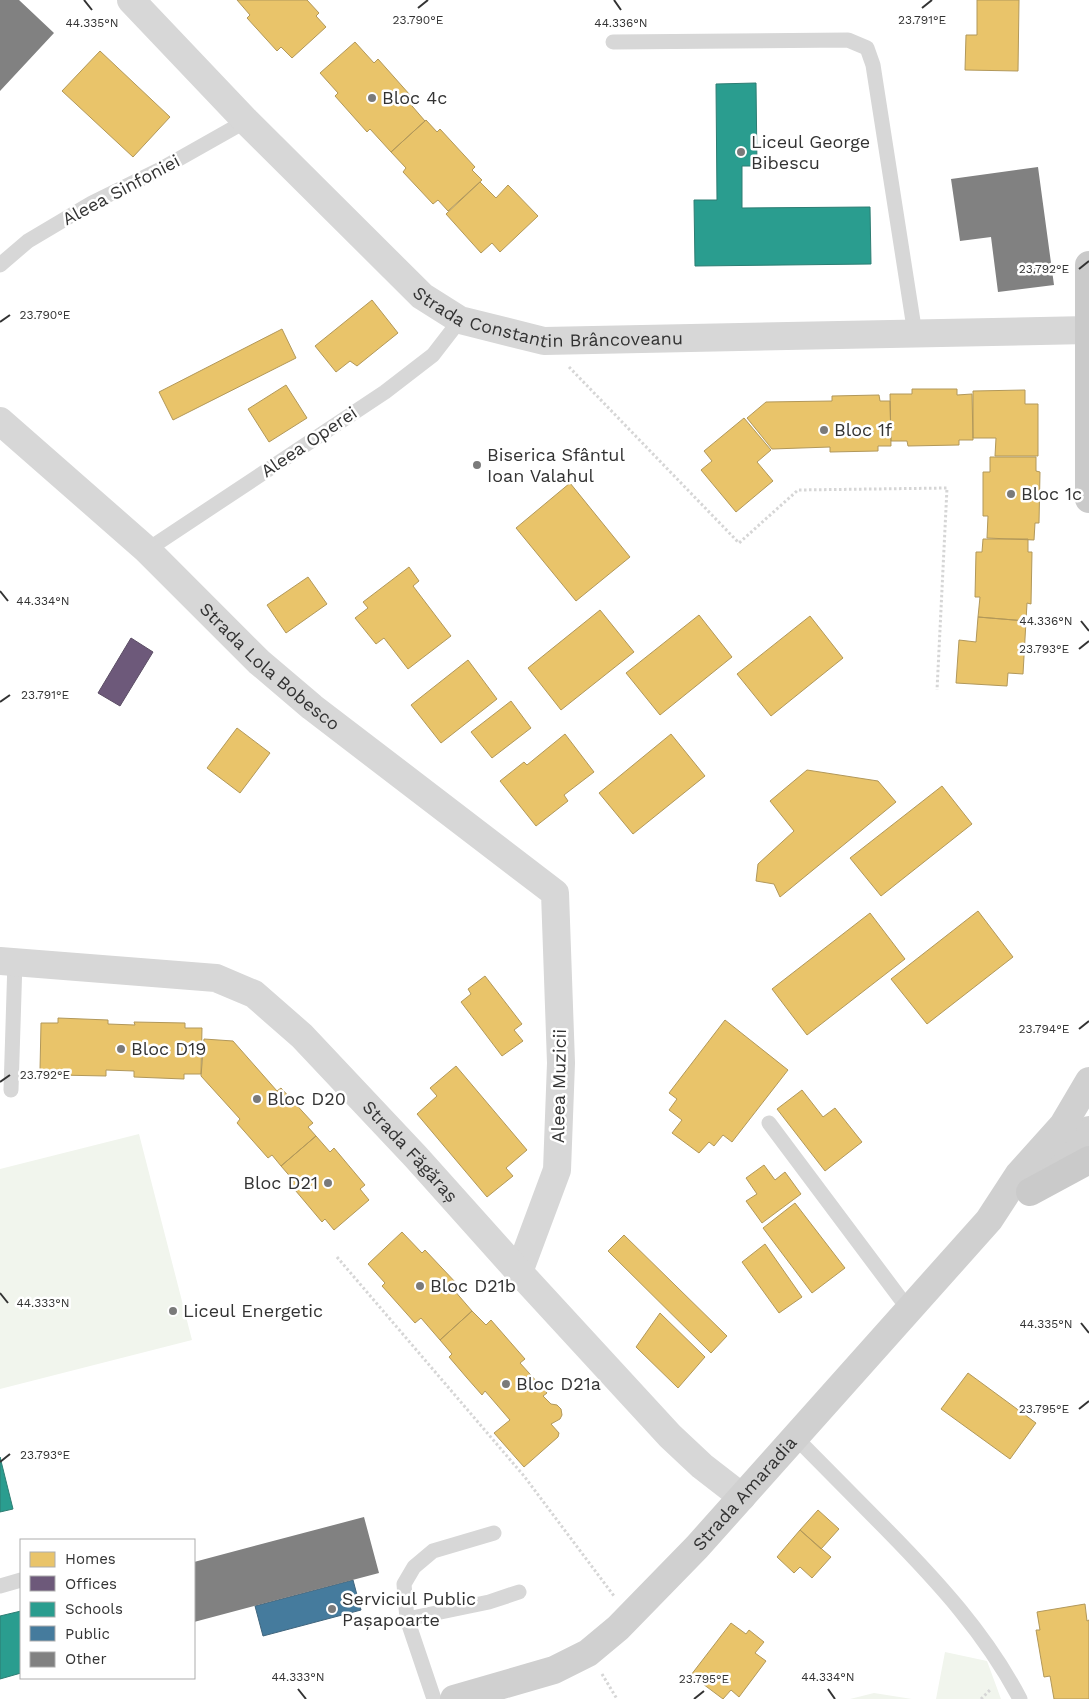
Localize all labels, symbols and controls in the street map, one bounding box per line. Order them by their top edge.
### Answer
text: 23.790°E [393,13,444,27]
text: 23.791°E [898,13,946,27]
text: 44.335°N [65,16,119,30]
text: 44.336°N [594,16,648,30]
place label: Bloc 4c [382,87,447,108]
marker: Bloc 4c [366,92,378,104]
place label: Liceul George Bibescu [751,131,870,173]
marker: Liceul George Bibescu [735,146,747,158]
street label: Aleea Sinfoniei [58,150,183,229]
text: 23.792°E [1019,262,1070,276]
street label: Strada Constantin Brâncoveanu [409,282,683,352]
text: 23.790°E [20,308,71,322]
street label: Aleea Operei [257,402,361,481]
place label: Bloc 1f [834,419,892,440]
marker: Bloc 1f [818,424,830,436]
place label: Biserica Sfântul Ioan Valahul [487,444,625,486]
marker: Biserica Sfântul Ioan Valahul [471,459,483,471]
place label: Bloc 1c [1021,483,1082,504]
marker: Bloc 1c [1005,488,1017,500]
text: 44.334°N [16,594,70,608]
street label: Strada Lola Bobesco [196,598,344,734]
text: 44.336°N [1019,614,1073,628]
text: 23.793°E [1019,642,1069,656]
text: 23.791°E [21,688,69,702]
text: 23.794°E [1019,1022,1070,1036]
street label: Aleea Muzicii [547,1029,570,1143]
place label: Bloc D19 [131,1038,206,1059]
marker: Bloc D19 [115,1043,127,1055]
text: 23.792°E [20,1068,71,1082]
place label: Bloc D20 [267,1088,346,1109]
marker: Bloc D20 [251,1093,263,1105]
street label: Strada Făgăraș [359,1096,462,1206]
place label: Bloc D21 [243,1172,318,1193]
marker: Bloc D21 [322,1177,334,1189]
place label: Bloc D21b [430,1275,516,1296]
marker: Bloc D21b [414,1280,426,1292]
text: 44.333°N [16,1296,70,1310]
place label: Liceul Energetic [183,1300,323,1321]
marker: Liceul Energetic [167,1305,179,1317]
text: 44.335°N [1019,1317,1073,1331]
place label: Bloc D21a [516,1373,601,1394]
marker: Bloc D21a [500,1378,512,1390]
text: 23.795°E [1019,1402,1070,1416]
street label: Strada Amaradia [688,1432,801,1555]
text: 23.793°E [20,1448,70,1462]
legend [20,1539,195,1679]
text: Homes [65,1550,116,1568]
text: Offices [65,1575,117,1593]
place label: Serviciul Public Pașapoarte [342,1588,476,1630]
text: Schools [65,1600,123,1618]
marker: Serviciul Public Pașapoarte [326,1603,338,1615]
text: Public [65,1625,110,1643]
text: Other [65,1650,107,1668]
text: 44.333°N [271,1670,325,1684]
text: 44.334°N [801,1670,855,1684]
text: 23.795°E [679,1672,730,1686]

